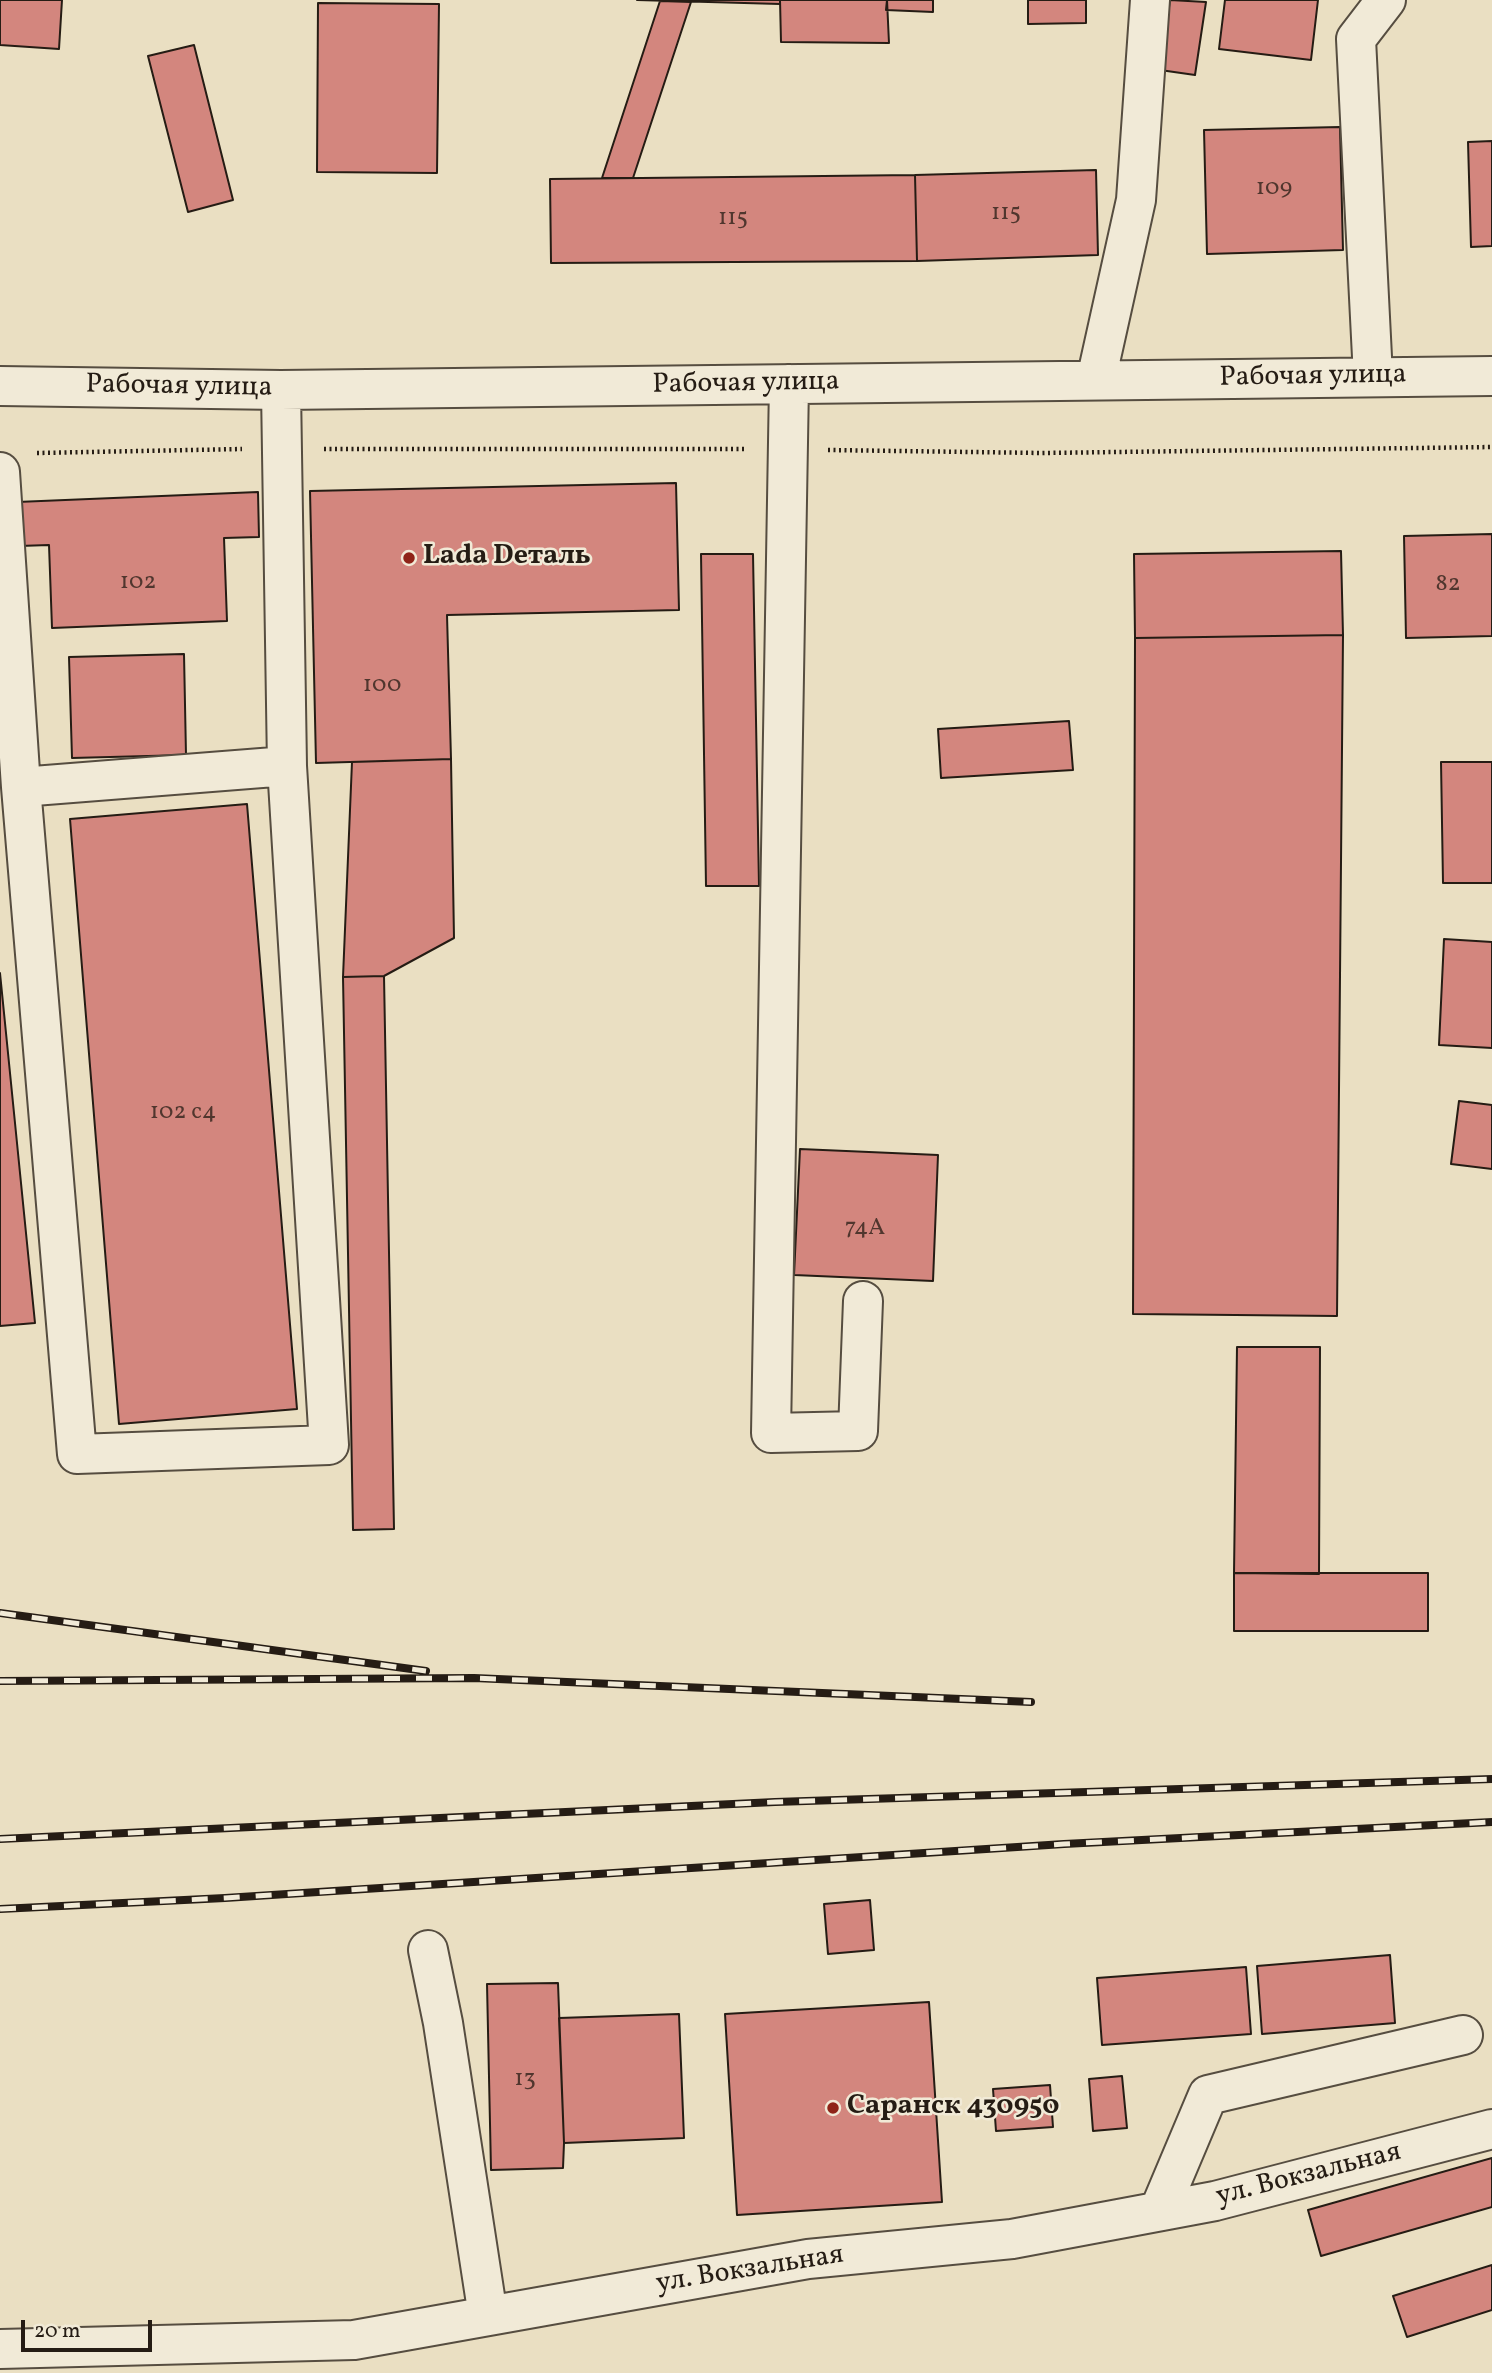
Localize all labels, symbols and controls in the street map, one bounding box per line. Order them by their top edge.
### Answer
house number: 109 [1256,176,1292,204]
house number: 115 [991,201,1021,229]
house number: 115 [718,206,748,234]
street label: Рабочая улица [1219,360,1407,396]
street label: Рабочая улица [652,367,840,403]
street label: Рабочая улица [85,370,273,406]
place label: Lada Dеталь [423,541,591,575]
marker: Lada Dеталь [401,550,417,566]
house number: 102 [120,570,156,598]
house number: 82 [1435,572,1461,600]
house number: 100 [363,673,401,701]
house number: 102 с4 [150,1100,216,1128]
house number: 74А [845,1216,885,1244]
house number: 13 [514,2067,536,2095]
place label: Саранск 430950 [847,2091,1059,2125]
marker: Саранск 430950 [825,2100,841,2116]
street label: ул. Вокзальная [1213,2137,1405,2215]
street label: ул. Вокзальная [654,2240,846,2302]
scale bar [24,2306,156,2350]
text: 20 m [34,2317,80,2346]

